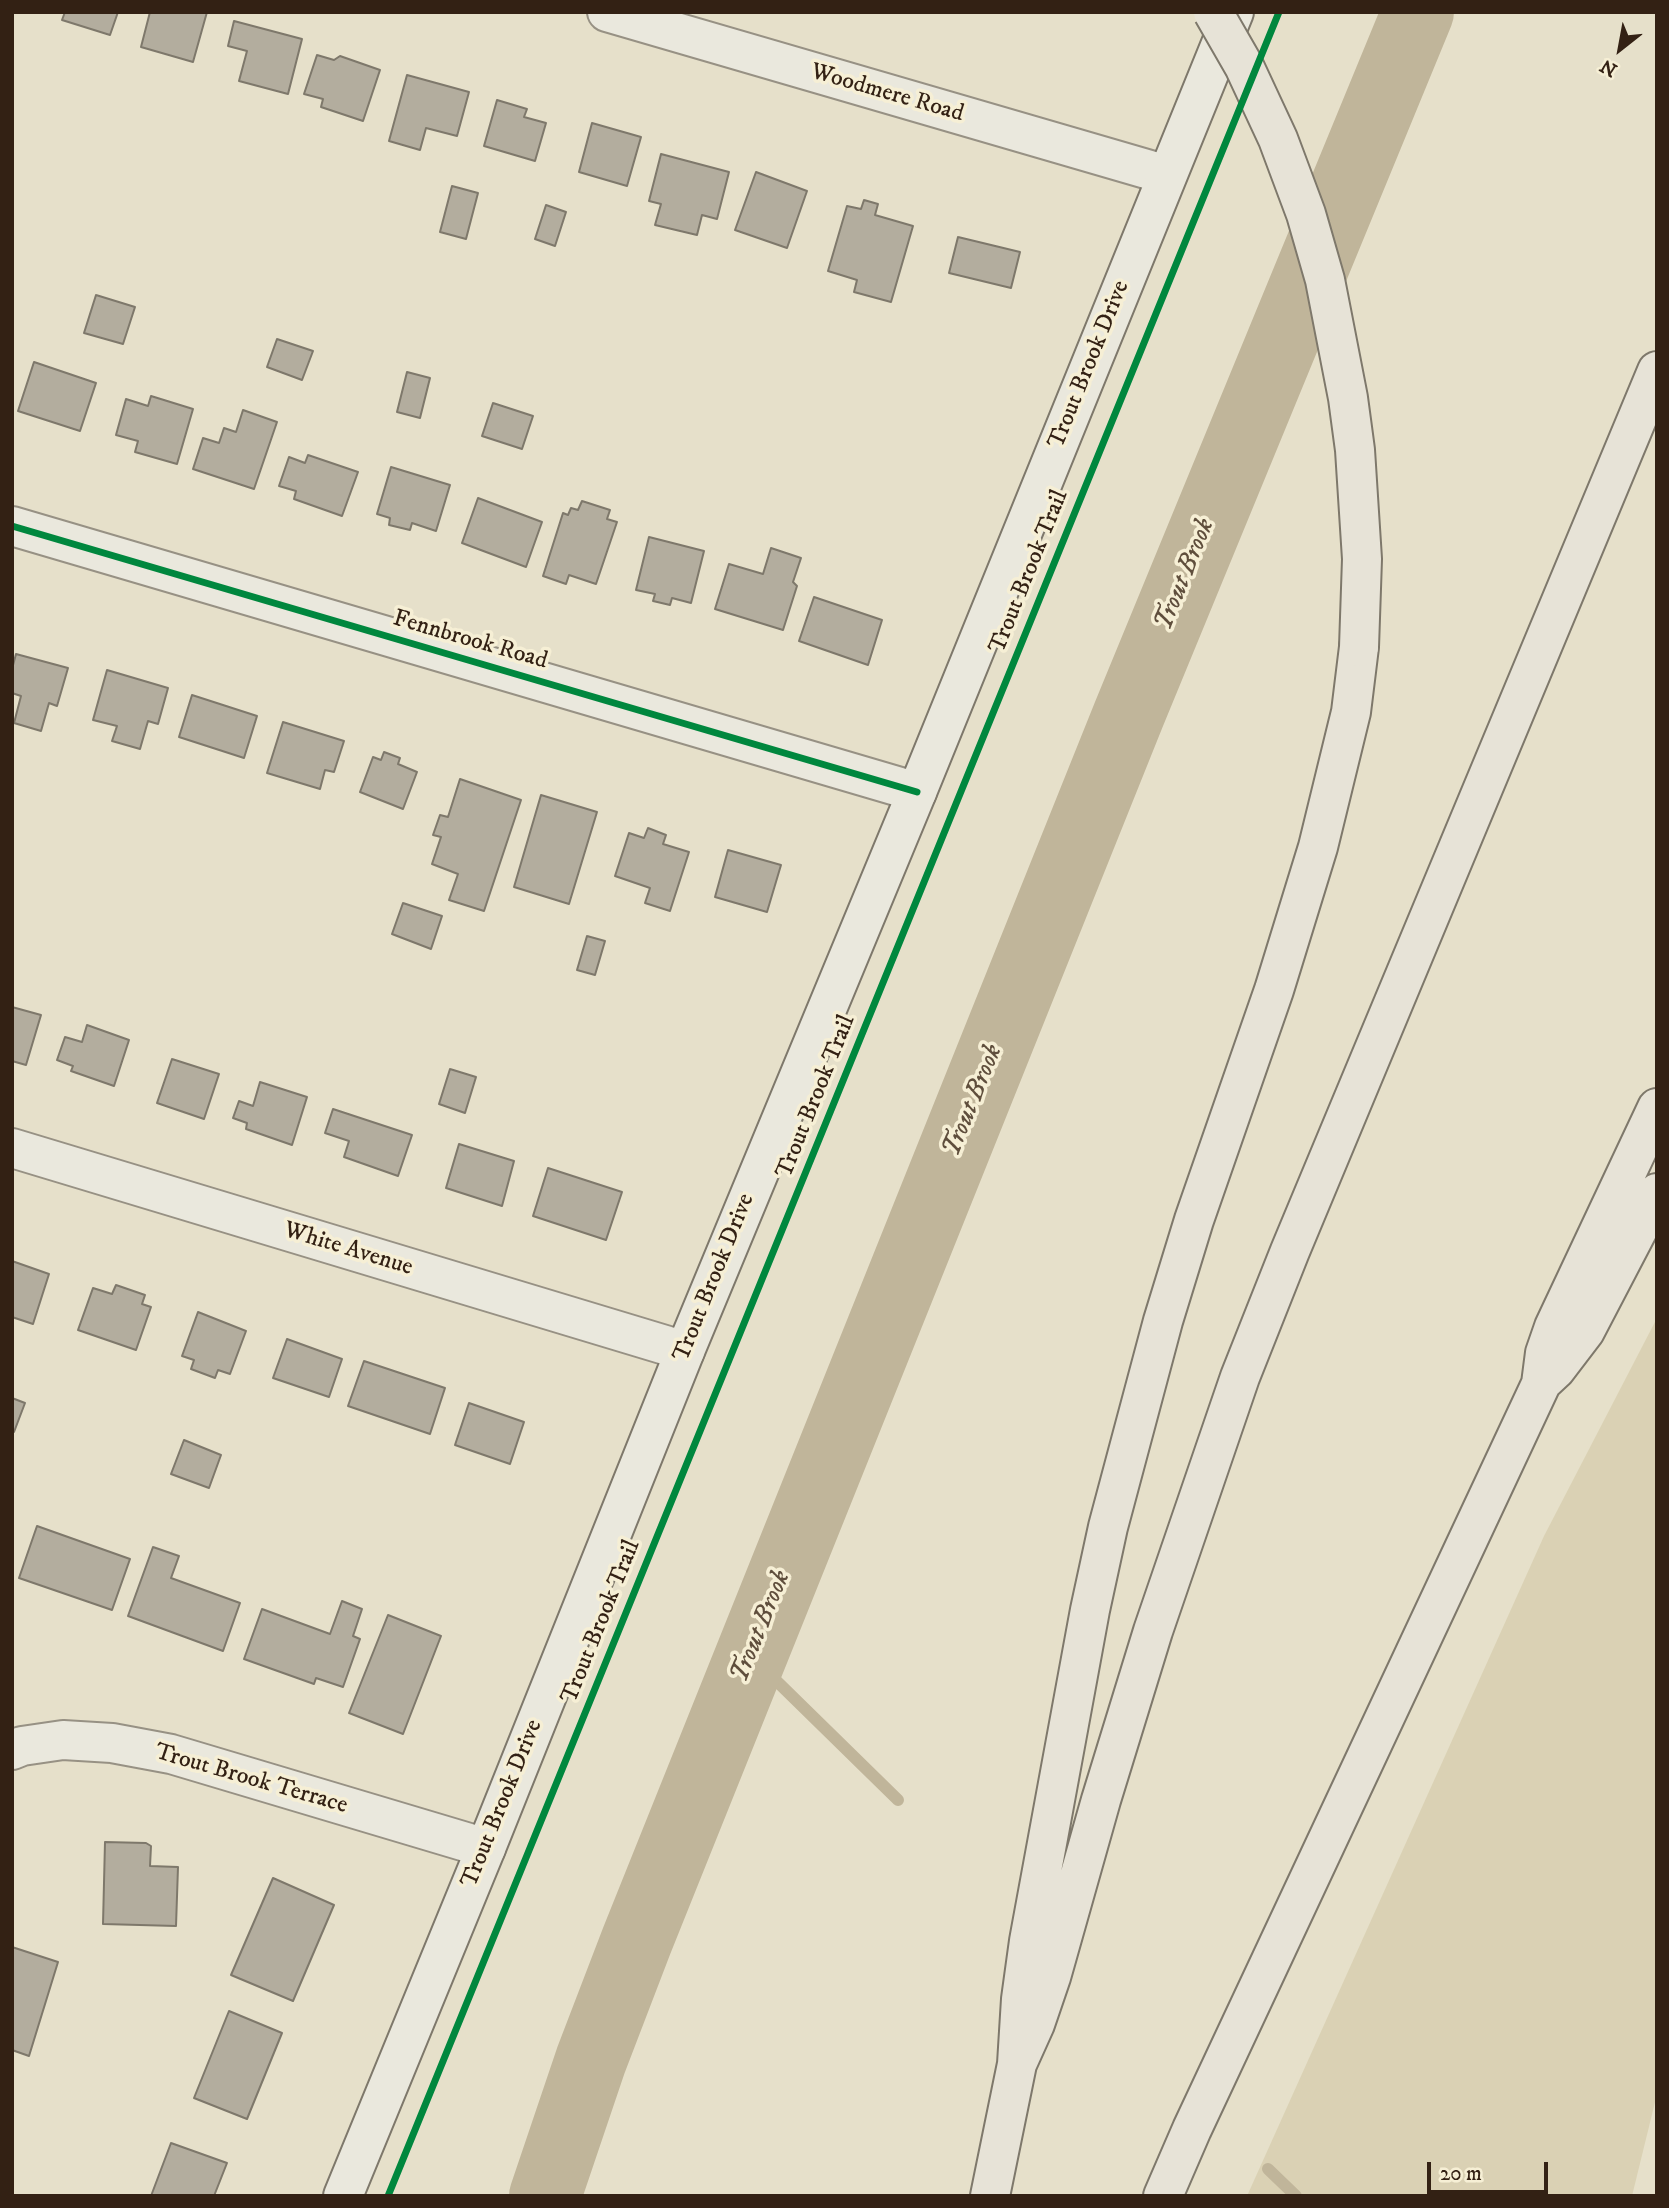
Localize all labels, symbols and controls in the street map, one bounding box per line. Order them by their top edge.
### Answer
north arrow [1585,14,1655,84]
text: N [1596,54,1622,81]
street label: Woodmere Road [807,58,967,130]
street label: Trout Brook Drive [1043,277,1137,453]
street label: Trout Brook Trail [984,486,1076,658]
water label: Trout Brook [1149,514,1223,636]
street label: Fennbrook Road [390,605,550,677]
street label: Trout Brook Trail [771,1011,863,1183]
water label: Trout Brook [937,1040,1011,1162]
street label: Trout Brook Drive [668,1190,762,1366]
street label: White Avenue [280,1217,416,1283]
street label: Trout Brook Trail [556,1536,648,1708]
water label: Trout Brook [725,1566,799,1688]
street label: Trout Brook Drive [456,1716,550,1892]
street label: Trout Brook Terrace [151,1739,351,1821]
scale bar [1431,2148,1552,2192]
text: 20 m [1440,2161,1482,2187]

